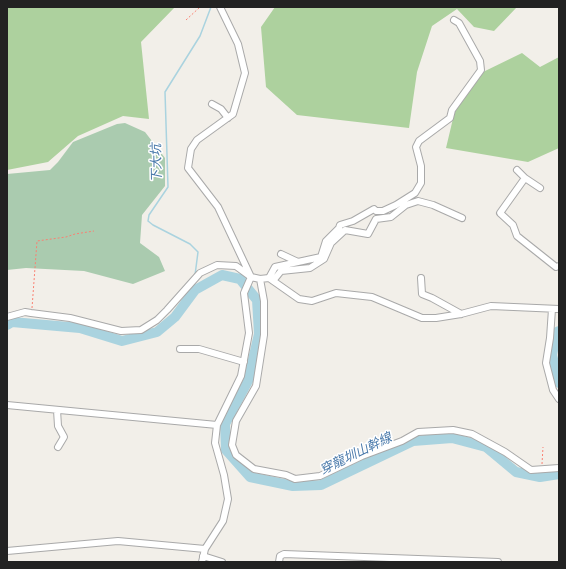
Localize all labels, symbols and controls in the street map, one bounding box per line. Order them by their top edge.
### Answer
water label: 下大坑 [149,143,165,183]
water label: 穿龍圳山幹線 [318,430,394,478]

